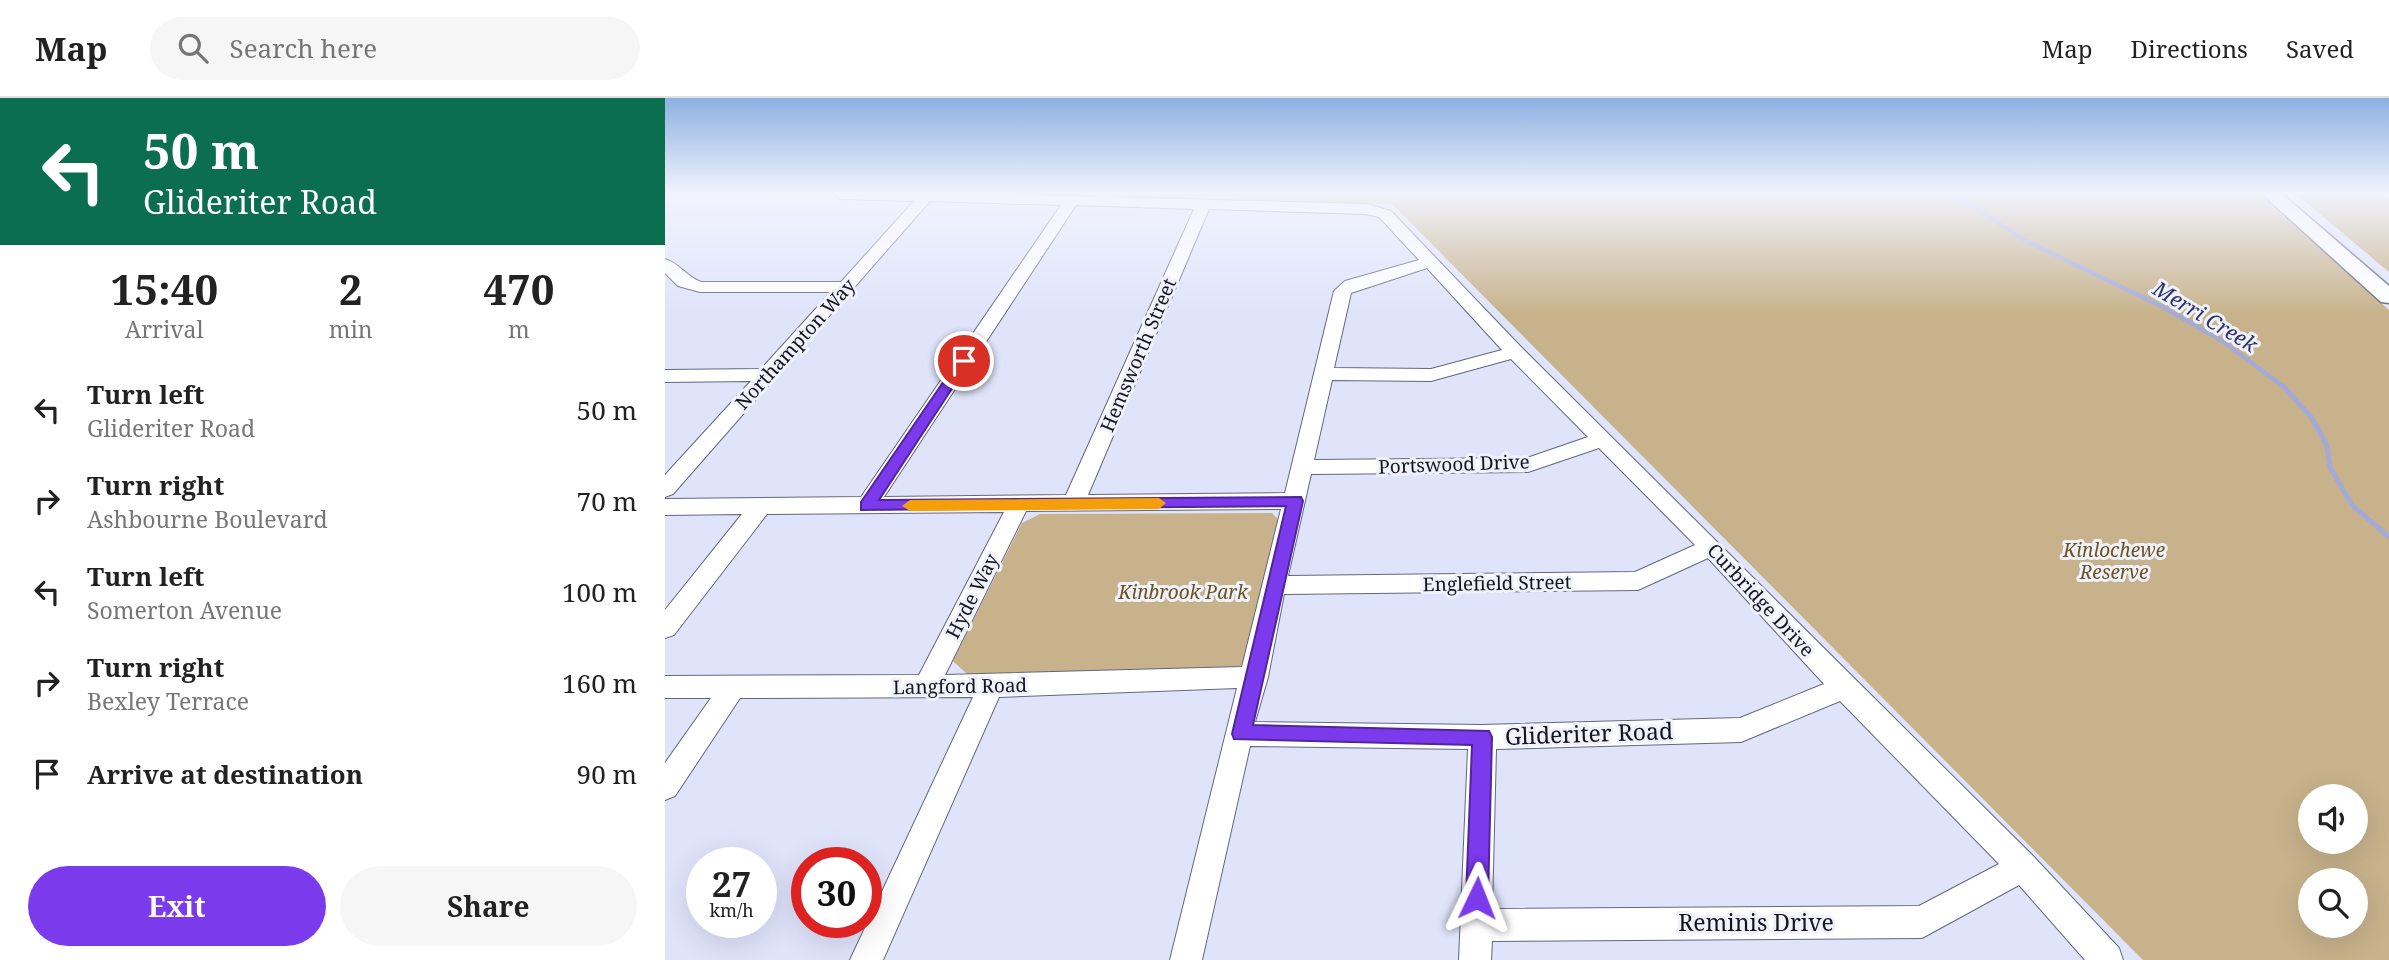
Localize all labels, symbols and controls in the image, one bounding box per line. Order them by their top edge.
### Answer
search box [150,17,640,80]
text: Map [35,26,108,71]
icon: search [174,29,212,67]
text: Search here [230,30,377,66]
text: Map [2042,32,2093,65]
text: Directions [2131,32,2248,65]
text: Saved [2286,32,2354,65]
text: 50 m [143,117,259,183]
icon: left [28,126,119,217]
text: Glideriter Road [143,180,377,223]
text: 15:40 [111,260,218,317]
text: 2 [339,260,363,317]
text: 470 [483,260,554,317]
street label: Northampton Way [729,273,861,415]
street label: Hemsworth Street [1094,274,1182,436]
water label: Merri Creek [2147,274,2264,359]
text: Arrival [125,313,204,345]
text: min [329,313,373,345]
text: m [508,313,530,345]
pin [934,331,994,391]
icon: arrive [945,342,983,380]
text: Turn left [87,376,204,412]
icon: left [28,391,66,429]
text: 50 m [577,392,637,428]
text: Glideriter Road [87,412,255,444]
street label: Portswood Drive [1378,448,1530,480]
text: Turn right [87,467,224,503]
icon: right [28,482,66,520]
text: 70 m [577,483,637,519]
text: Ashbourne Boulevard [87,503,328,535]
park label: Kinlochewe Reserve [2062,537,2165,585]
street label: Curbridge Drive [1702,538,1820,662]
street label: Hyde Way [939,549,1005,643]
text: Turn left [87,558,204,594]
street label: Englefield Street [1422,569,1572,597]
icon: left [28,573,66,611]
text: 100 m [562,574,637,610]
park label: Kinbrook Park [1117,579,1249,605]
text: Somerton Avenue [87,594,282,626]
text: Turn right [87,649,224,685]
icon: right [28,664,66,702]
text: 160 m [562,665,637,701]
street label: Langford Road [893,672,1028,700]
text: Bexley Terrace [87,685,249,717]
street label: Glideriter Road [1504,714,1674,752]
icon: arrive [28,755,66,793]
text: Arrive at destination [87,756,363,792]
text: 90 m [577,756,637,792]
map controls [2298,784,2368,938]
button: sound [2298,784,2368,854]
speed limit sign: 30 [791,847,882,938]
text: 27 [712,860,751,907]
position arrow [1440,861,1514,935]
button: Exit [28,866,326,946]
button: Share [340,866,637,946]
button: search [2298,868,2368,938]
text: km/h [709,898,754,922]
street label: Reminis Drive [1678,906,1834,938]

